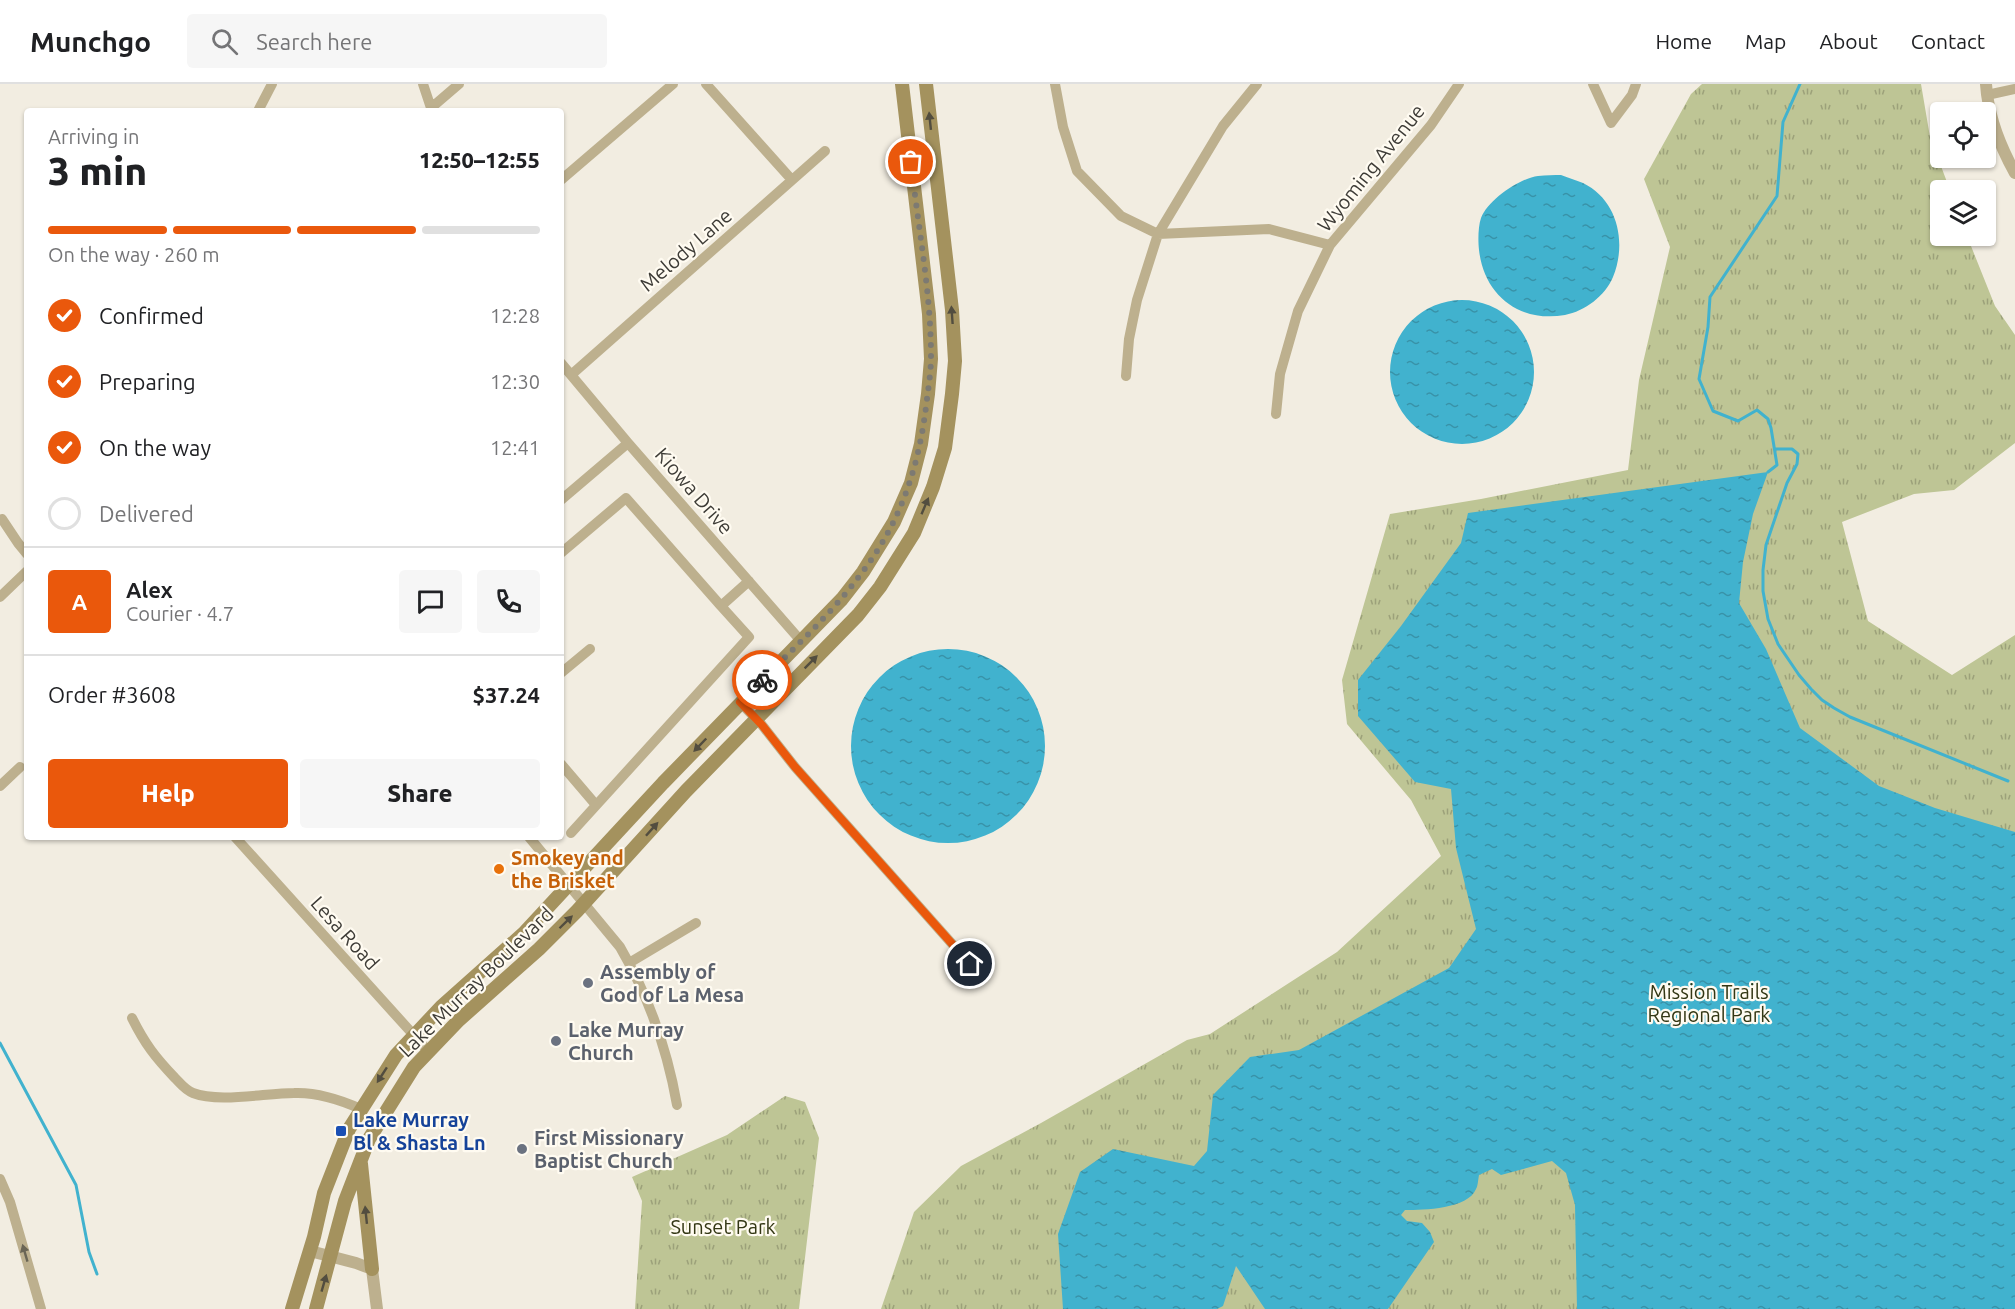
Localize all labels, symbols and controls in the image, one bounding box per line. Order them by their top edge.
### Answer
search box [187,14,607,68]
icon: search [208,25,241,58]
text: Munchgo [30,26,151,57]
text: Search here [256,29,372,54]
text: Home [1655,29,1712,53]
text: Map [1745,29,1786,53]
text: About [1819,29,1878,53]
text: Contact [1911,29,1985,53]
street label: Wyoming Avenue [1312,100,1429,236]
map controls [1930,102,1996,246]
button: locate [1930,102,1996,168]
one-way arrow [925,112,935,131]
text: Arriving in [48,125,139,148]
pin [885,136,936,187]
icon: bag [894,145,927,178]
text: 12:50–12:55 [419,147,540,172]
text: 3 min [48,149,147,192]
button: layers [1930,180,1996,246]
street label: Melody Lane [635,203,736,296]
text: On the way · 260 m [48,243,220,266]
icon: check [48,299,81,332]
text: Confirmed [99,303,204,328]
text: 12:28 [490,304,540,327]
one-way arrow [948,305,957,324]
icon: check [48,365,81,398]
text: Preparing [99,369,196,394]
text: 12:30 [490,370,540,393]
icon: check [48,431,81,464]
text: On the way [99,435,211,460]
text: 12:41 [490,436,540,459]
street label: Kiowa Drive [651,443,738,539]
one-way arrow [921,497,930,515]
text: Delivered [99,501,194,526]
button: chat [399,570,462,633]
button: phone [477,570,540,633]
text: Alex [126,577,173,602]
text: A [72,589,87,614]
text: Courier · 4.7 [126,602,234,625]
courier [732,650,792,710]
one-way arrow [804,654,818,669]
icon: bike [746,664,779,697]
text: Order #3608 [48,682,176,707]
text: $37.24 [473,682,540,707]
one-way arrow [693,737,707,752]
button: Help [48,759,288,828]
button: Share [300,759,540,828]
one-way arrow [645,821,659,836]
place label: Smokey and the Brisket [511,846,624,892]
marker: Smokey and the Brisket [492,862,506,876]
street label: Lesa Road [306,891,384,974]
street label: Lake Murray Boulevard [394,902,558,1061]
one-way arrow [559,915,574,929]
pin [944,938,995,989]
icon: home [953,947,986,980]
place label: Assembly of God of La Mesa [600,960,744,1006]
marker: Assembly of God of La Mesa [581,976,595,990]
park label: Mission Trails Regional Park [1648,980,1770,1026]
place label: Lake Murray Church [568,1018,684,1064]
marker: Lake Murray Church [549,1034,563,1048]
one-way arrow [377,1067,388,1083]
place label: Lake Murray Bl & Shasta Ln [353,1108,486,1154]
marker: Lake Murray Bl & Shasta Ln [334,1124,348,1138]
place label: First Missionary Baptist Church [534,1126,684,1172]
marker: First Missionary Baptist Church [515,1142,529,1156]
one-way arrow [361,1206,371,1225]
park label: Sunset Park [670,1215,776,1238]
one-way arrow [20,1244,29,1262]
one-way arrow [319,1274,329,1292]

